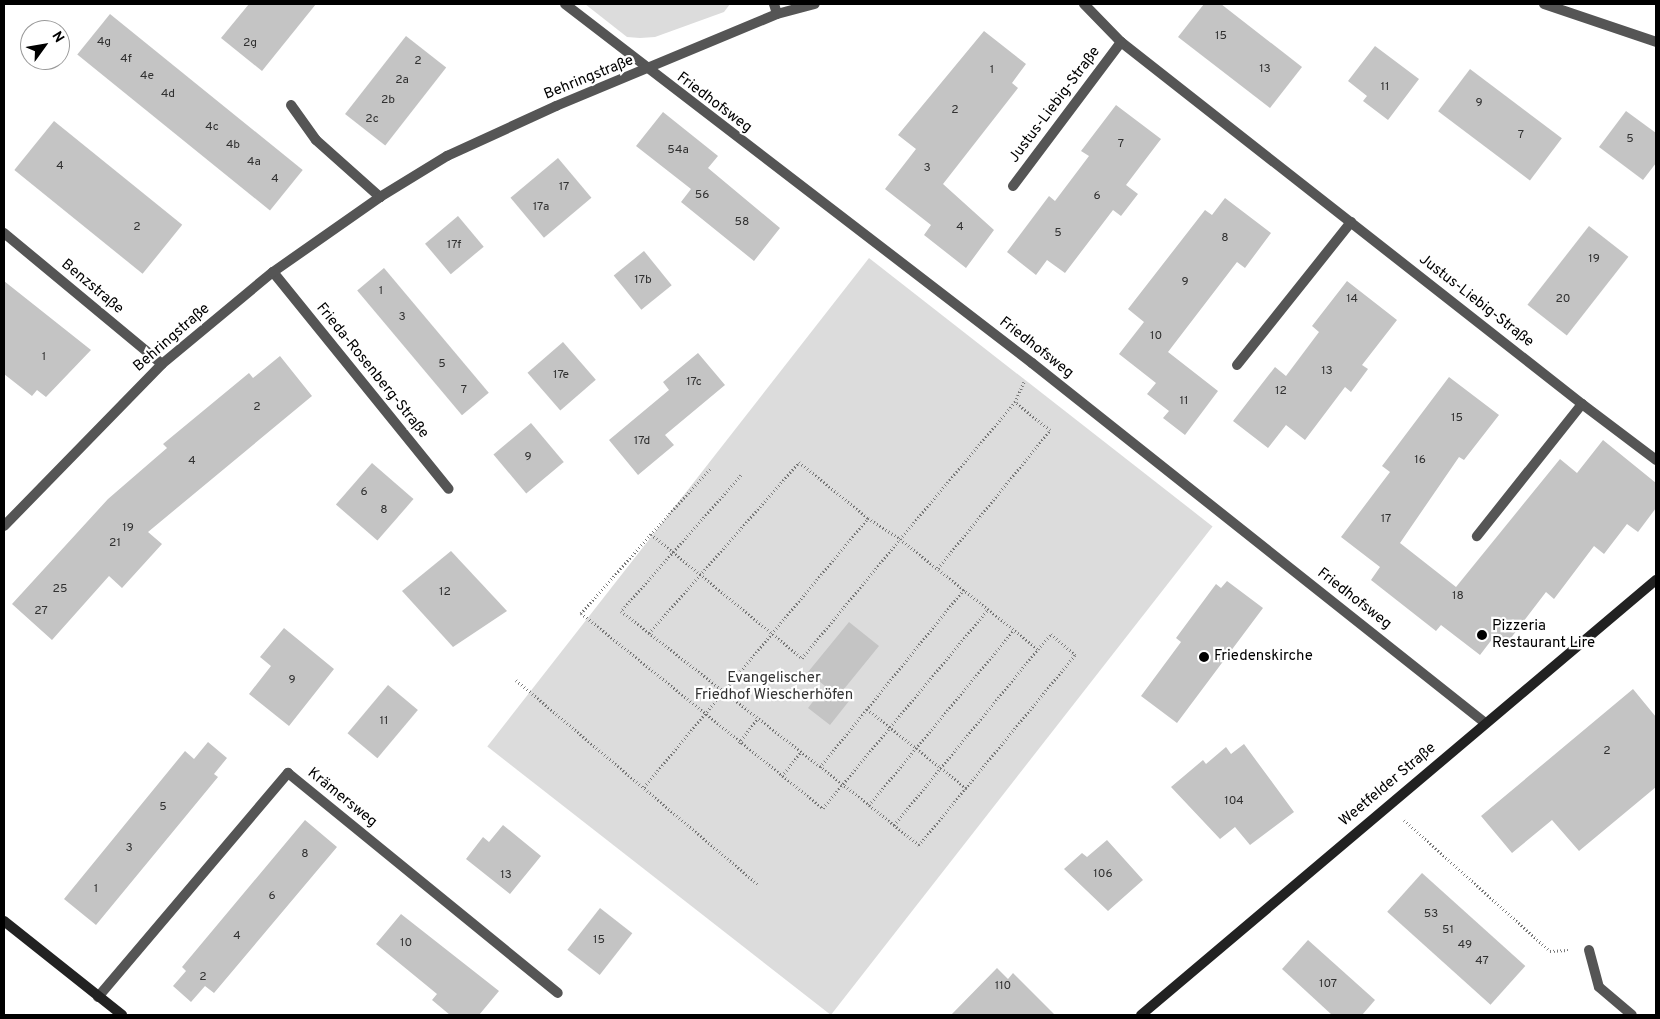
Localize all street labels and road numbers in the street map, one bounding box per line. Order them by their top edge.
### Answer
street label: Justus-Liebig-Straße [1006,43,1104,167]
street label: Behringstraße [542,52,636,104]
street label: Friedhofsweg [673,69,755,137]
street label: Justus-Liebig-Straße [1415,251,1537,351]
street label: Benzstraße [57,256,127,318]
street label: Behringstraße [130,300,214,376]
street label: Frieda-Rosenberg-Straße [312,300,432,442]
street label: Friedhofsweg [995,313,1077,383]
street label: Friedhofsweg [1313,564,1395,634]
street label: Weetfelder Straße [1336,739,1440,831]
street label: Krämersweg [304,764,380,832]

